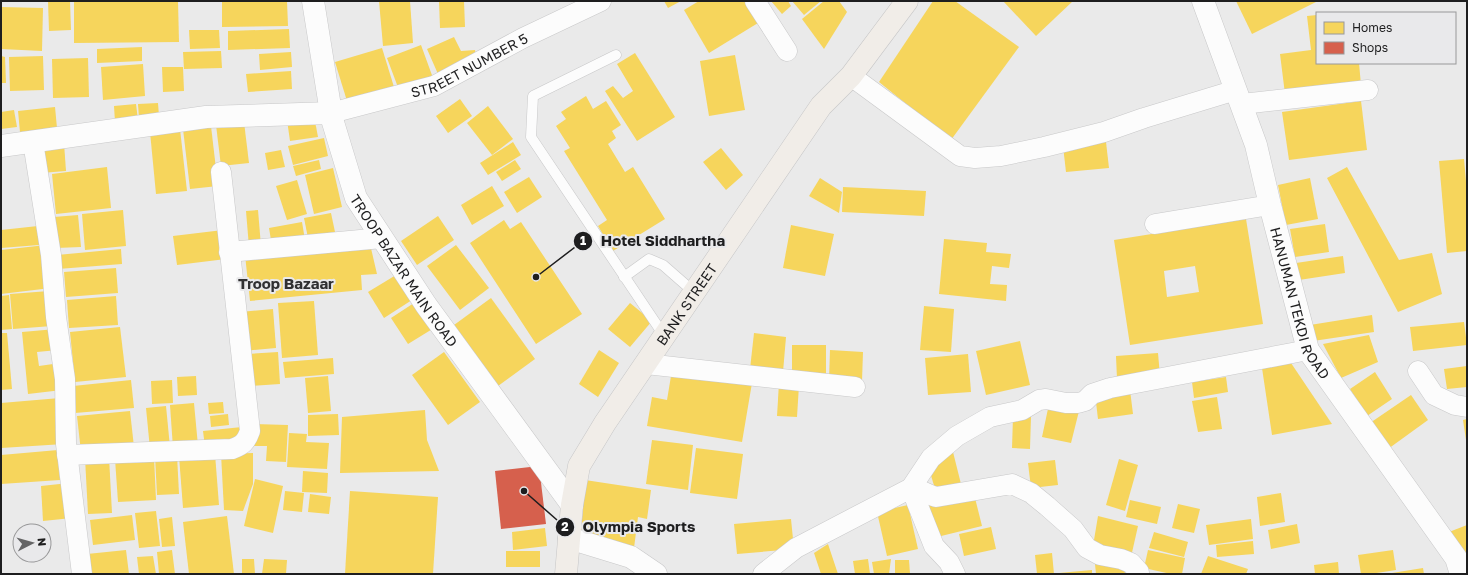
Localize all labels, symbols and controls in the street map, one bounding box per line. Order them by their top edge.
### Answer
legend [1316,12,1456,64]
text: Homes [1352,20,1392,35]
street label: STREET NUMBER 5 [409,29,530,100]
text: Shops [1352,40,1388,55]
street label: TROOP BAZAR MAIN ROAD [347,191,462,350]
street label: HANUMAN TEKDI ROAD [1268,225,1334,382]
callout: Hotel Siddhartha [573,227,733,254]
text: Hotel Siddhartha [601,231,725,249]
text: 1 [580,233,586,248]
street label: BANK STREET [652,260,720,348]
district label: Troop Bazaar [238,274,334,292]
callout: Olympia Sports [555,513,704,540]
text: Olympia Sports [582,517,696,535]
text: 2 [561,519,569,534]
north arrow [12,523,52,563]
text: N [36,537,49,547]

